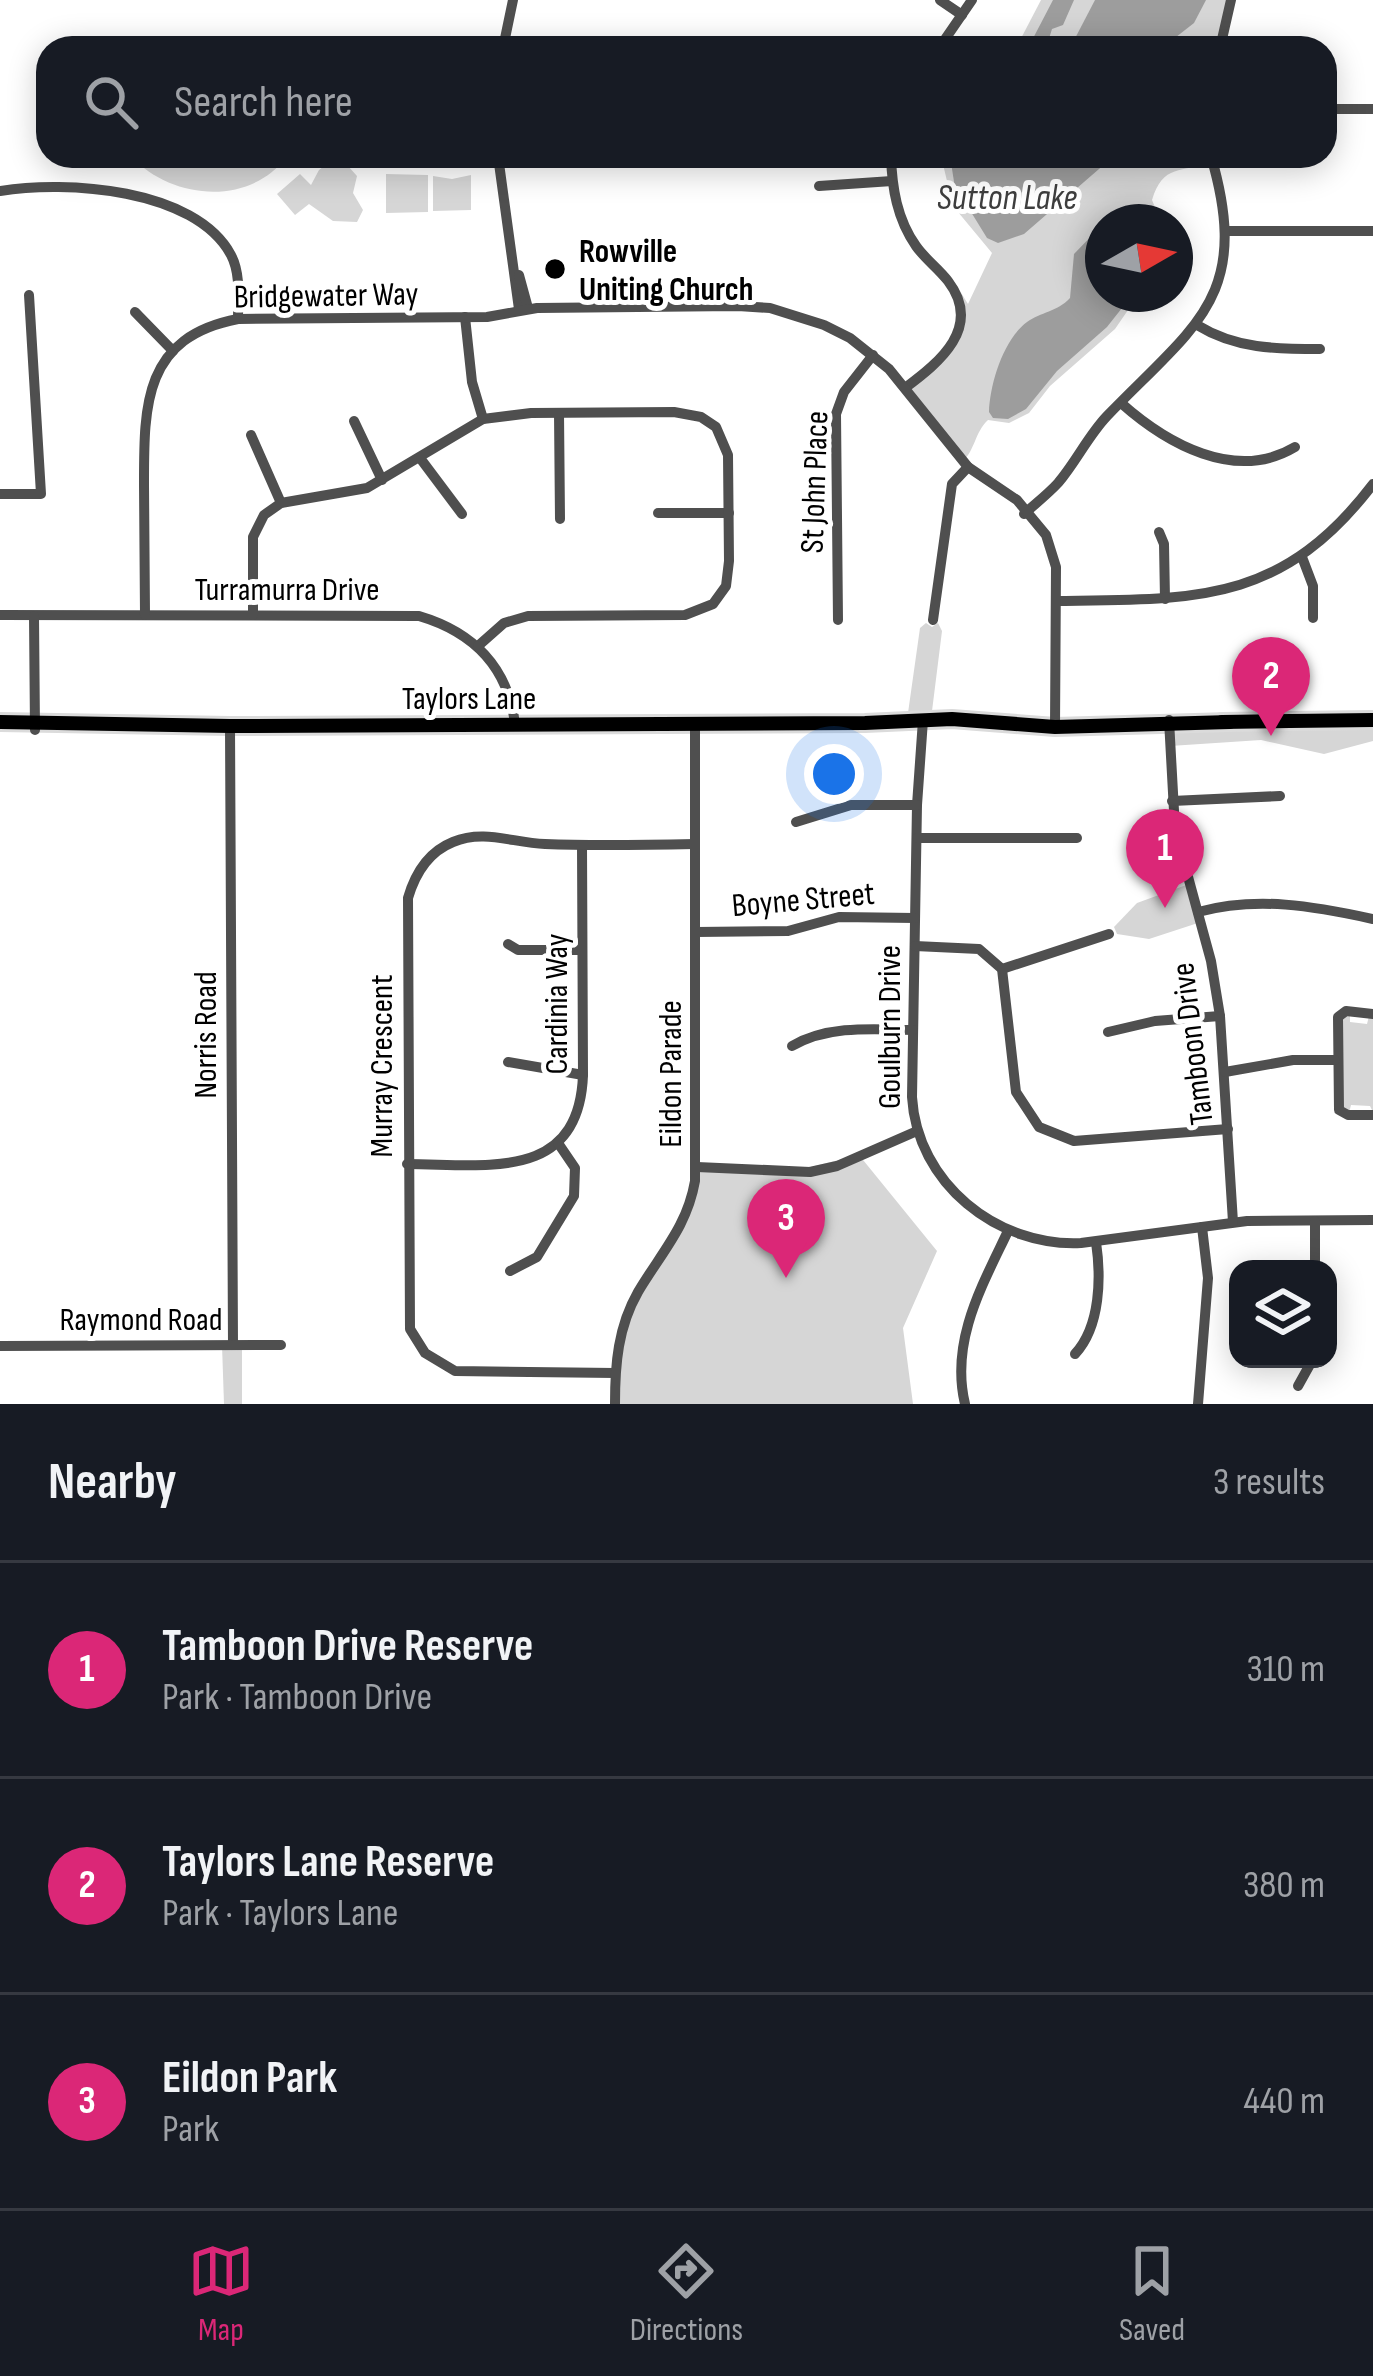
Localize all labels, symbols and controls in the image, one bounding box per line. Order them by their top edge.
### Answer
search box [36,36,1337,168]
icon: search [78,69,144,135]
text: Search here [174,75,353,130]
water label: Sutton Lake [937,177,1077,220]
north arrow [1085,204,1193,312]
place label: Rowville Uniting Church [579,232,753,310]
marker: Rowville Uniting Church [542,256,568,282]
street label: Bridgewater Way [233,274,419,318]
street label: St John Place [793,410,837,554]
street label: Turramurra Drive [195,570,379,610]
pin: 2 [1232,637,1310,736]
street label: Taylors Lane [402,679,536,719]
your location [804,744,864,804]
pin: 1 [1126,809,1204,908]
street label: Boyne Street [730,874,876,926]
street label: Cardinia Way [537,933,577,1075]
street label: Goulburn Drive [870,945,910,1109]
street label: Tamboon Drive [1163,960,1223,1127]
street label: Norris Road [186,971,226,1099]
street label: Murray Crescent [362,975,402,1157]
street label: Eildon Parade [651,1000,691,1148]
pin: 3 [747,1179,825,1278]
map controls [1229,1260,1337,1368]
button: layers [1229,1260,1337,1368]
street label: Raymond Road [59,1300,223,1340]
text: Nearby [48,1452,177,1513]
text: 3 results [1213,1459,1325,1506]
text: Tamboon Drive Reserve [162,1619,533,1674]
text: 1 [79,1646,95,1693]
text: 310 m [1246,1646,1325,1693]
text: Park · Tamboon Drive [162,1674,432,1721]
text: Taylors Lane Reserve [162,1835,494,1890]
text: 2 [78,1862,96,1909]
text: 380 m [1243,1862,1325,1909]
text: Park · Taylors Lane [162,1890,398,1937]
text: Eildon Park [162,2051,337,2106]
text: 3 [78,2078,96,2125]
text: 440 m [1244,2078,1325,2125]
text: Park [162,2106,219,2153]
tab: Map [188,2238,254,2350]
tab: Directions [630,2238,743,2350]
tab: Saved [1119,2238,1185,2350]

